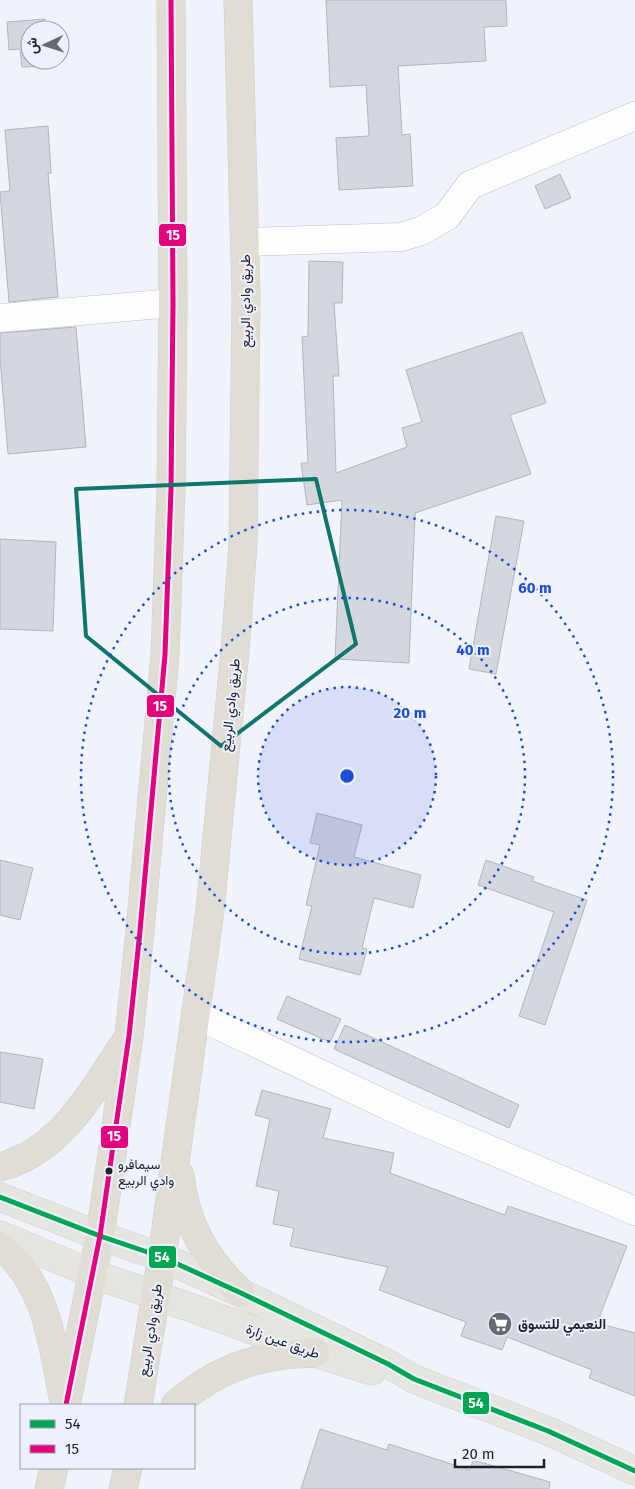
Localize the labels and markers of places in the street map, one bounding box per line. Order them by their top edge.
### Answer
centre of rings [338,767,356,785]
place label: سيمافرو وادي الربيع [118,1157,174,1191]
marker: سيمافرو وادي الربيع [104,1166,114,1176]
supermarket icon: النعيمي للتسوق [487,1311,513,1337]
place label: النعيمي للتسوق [518,1316,606,1336]

